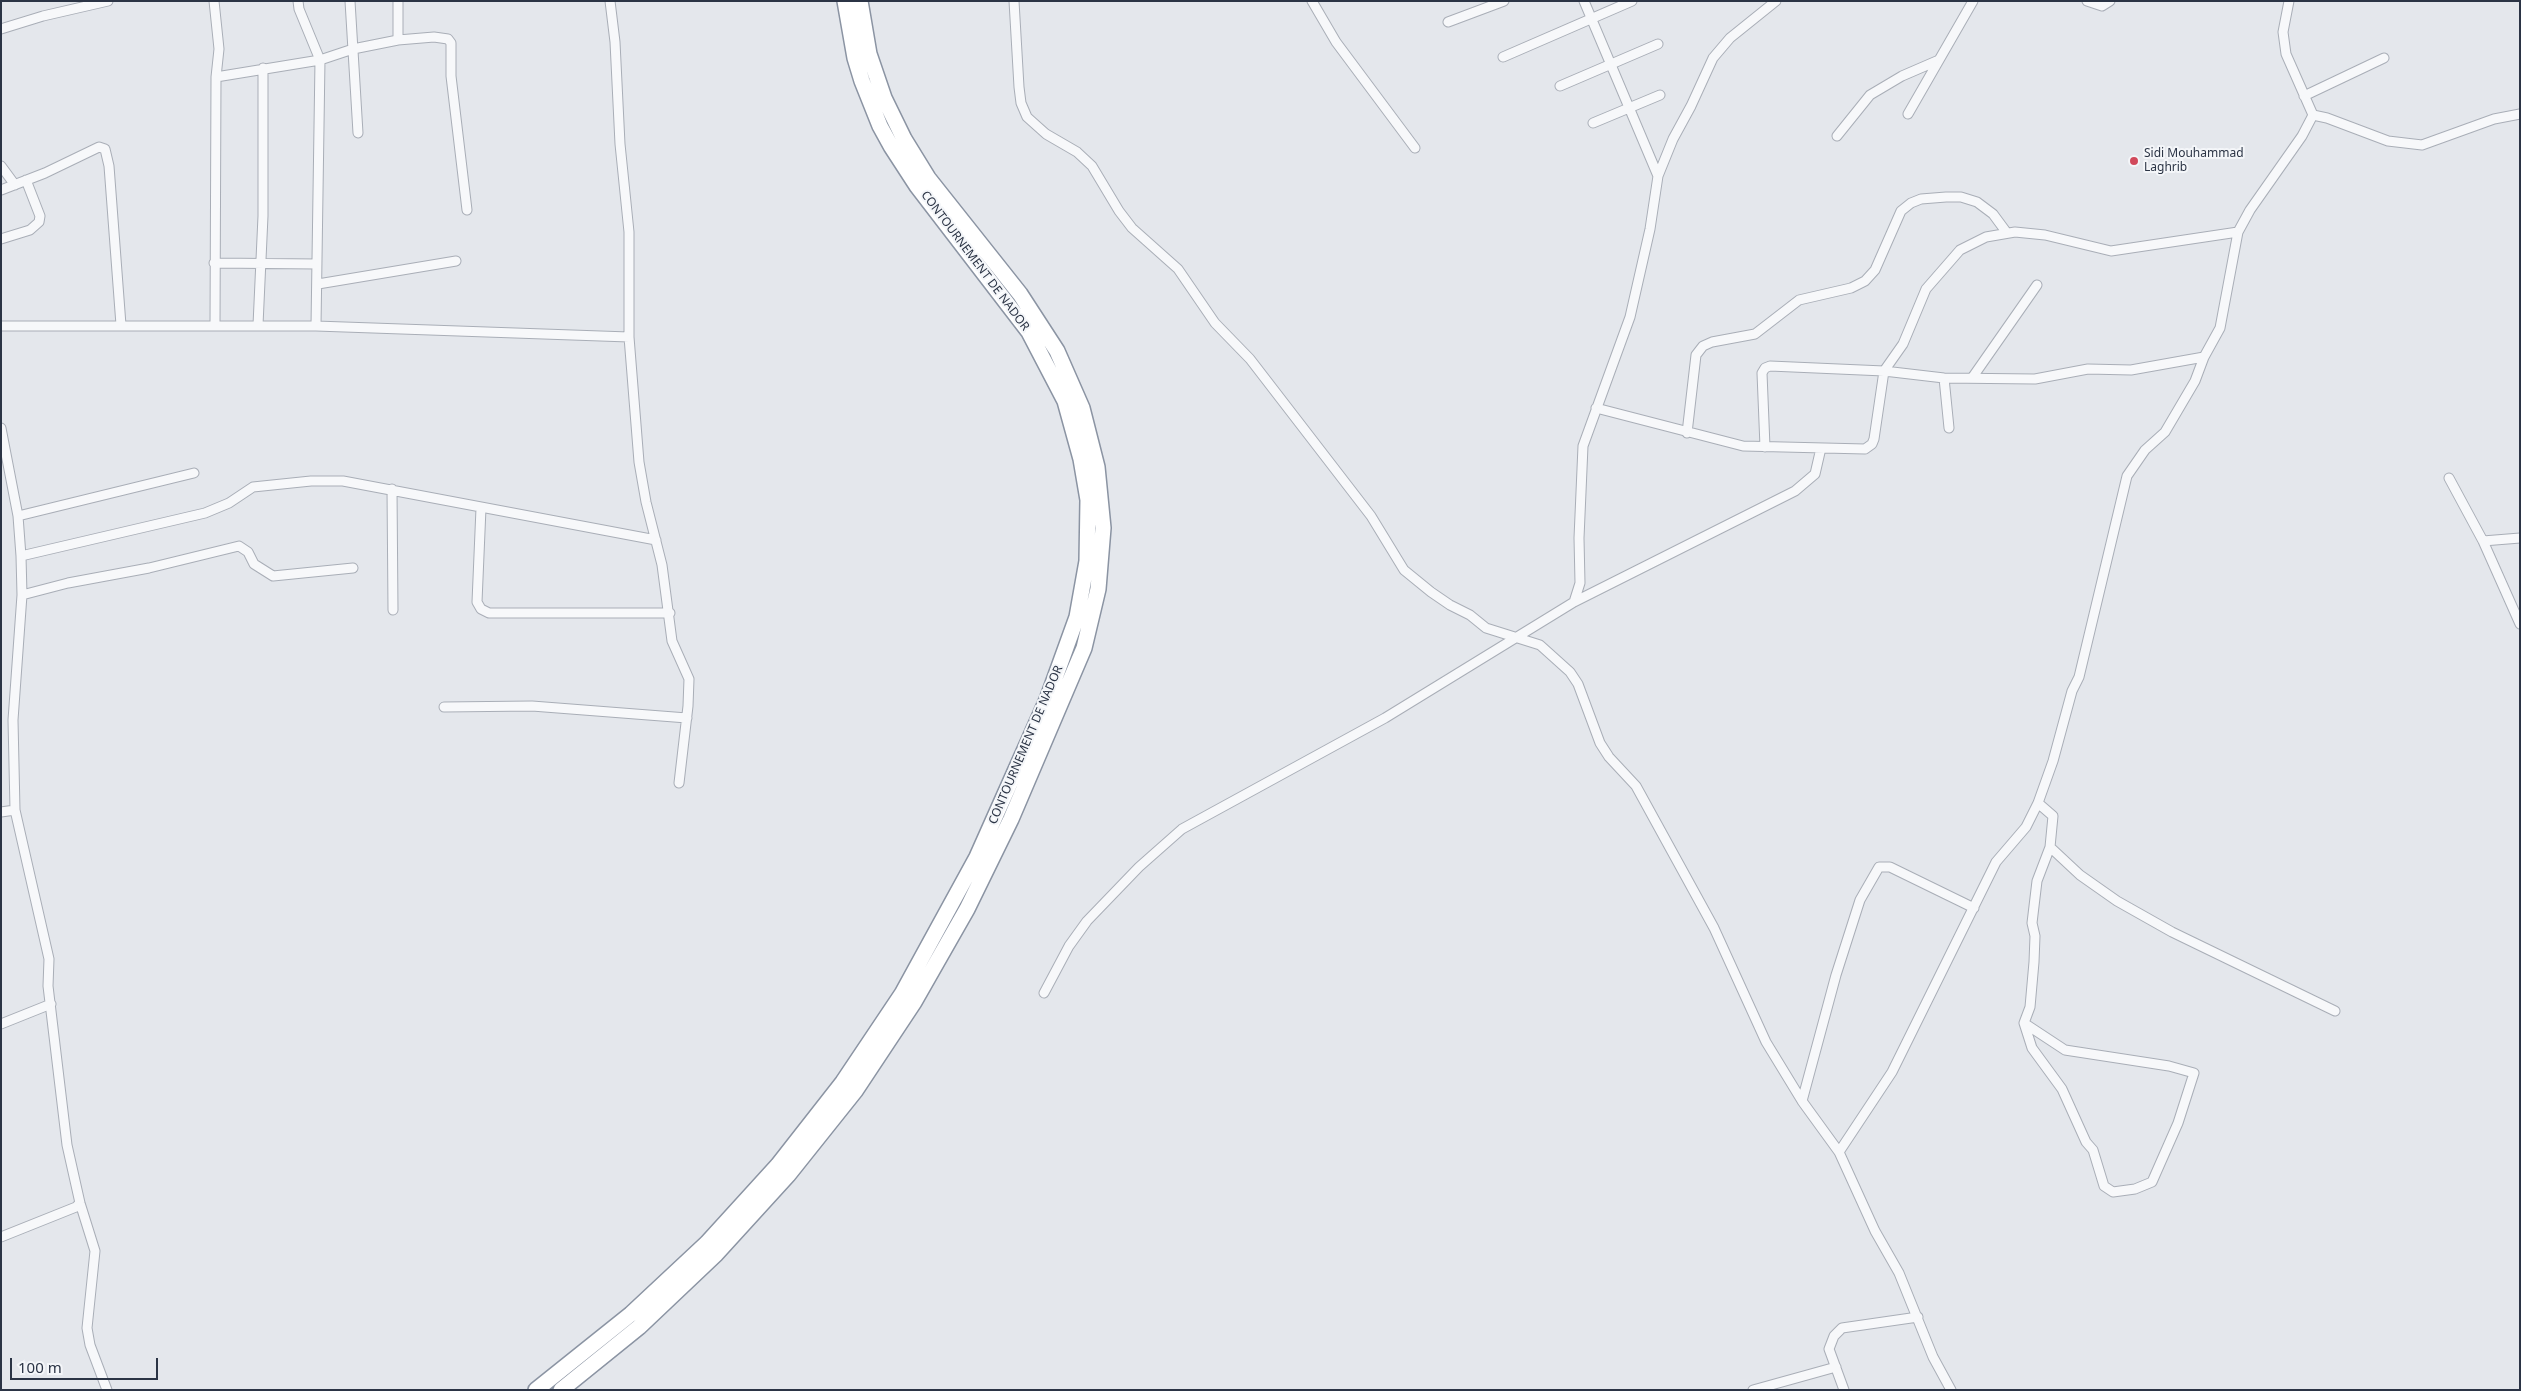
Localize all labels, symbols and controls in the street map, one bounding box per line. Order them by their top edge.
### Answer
place label: Sidi Mouhammad Laghrib [2144,147,2244,175]
marker: Sidi Mouhammad Laghrib [2128,155,2140,167]
street label: CONTOURNEMENT DE NADOR [918,188,1032,334]
street label: CONTOURNEMENT DE NADOR [986,663,1066,827]
scale bar [12,1348,160,1380]
text: 100 m [18,1357,62,1377]

